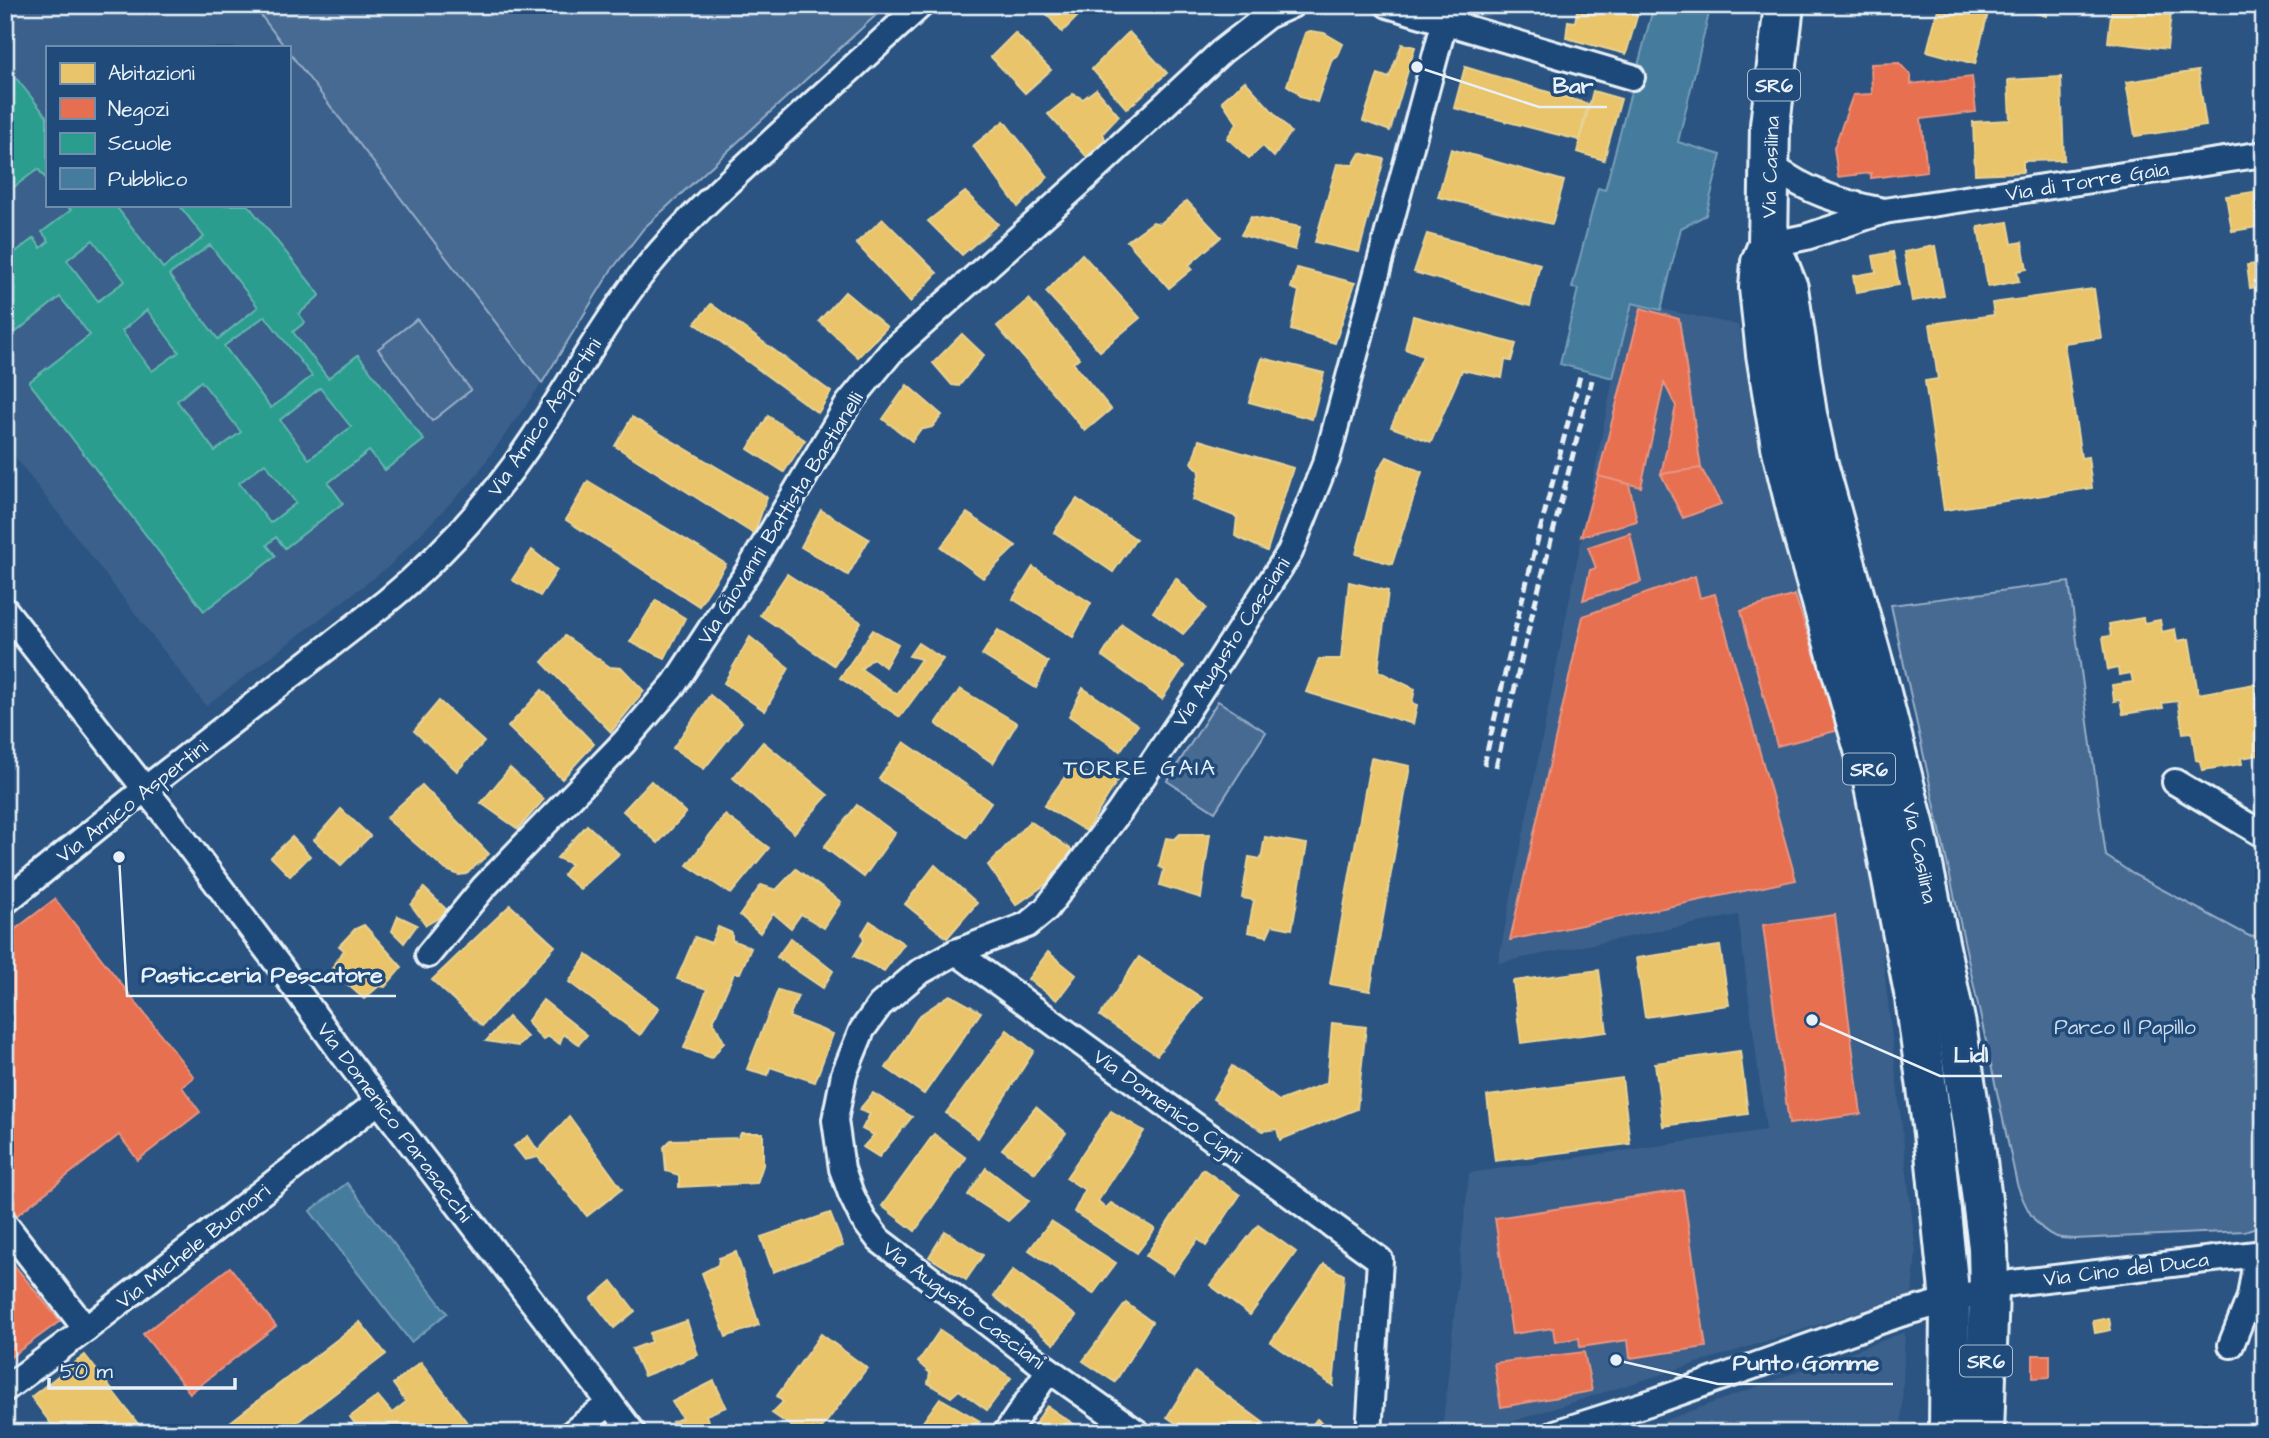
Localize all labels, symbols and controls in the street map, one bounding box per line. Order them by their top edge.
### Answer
legend [46,46,290,206]
text: Abitazioni [108,59,195,88]
callout: Bar [1539,63,1607,107]
road number: SR6 [1748,69,1800,100]
text: Bar [1553,70,1594,102]
text: Negozi [108,95,169,126]
street label: Via Casilina [1754,115,1787,219]
text: Scuole [108,129,172,158]
street label: Via di Torre Gaia [2003,154,2171,209]
text: Pubblico [108,165,187,194]
street label: Via Amico Aspertini [480,332,609,503]
street label: Via Giovanni Battista Bastianelli [690,386,870,650]
street label: Via Augusto Casciani [1166,552,1299,734]
street label: Via Amico Aspertini [50,733,215,871]
district label: TORRE GAIA [1063,752,1217,784]
road number: SR6 [1843,754,1895,784]
street label: Via Casilina [1895,800,1944,906]
callout: Pasticceria Pescatore [127,952,396,996]
text: Pasticceria Pescatore [141,959,383,991]
park label: Parco Il Papillo [2054,1013,2196,1043]
street label: Via Domenico Parasacchi [310,1016,479,1228]
callout: Lidl [1940,1032,2002,1076]
text: Lidl [1954,1039,1989,1071]
street label: Via Domenico Cigni [1086,1042,1248,1172]
street label: Via Michele Buonori [110,1177,277,1316]
street label: Via Augusto Casciani [875,1234,1051,1378]
street label: Via Cino del Duca [2042,1245,2211,1294]
callout: Punto Gomme [1718,1340,1893,1384]
road number: SR6 [1960,1345,2012,1376]
scale bar [49,1347,234,1391]
text: Punto Gomme [1733,1347,1880,1379]
text: 50 m [60,1357,114,1386]

